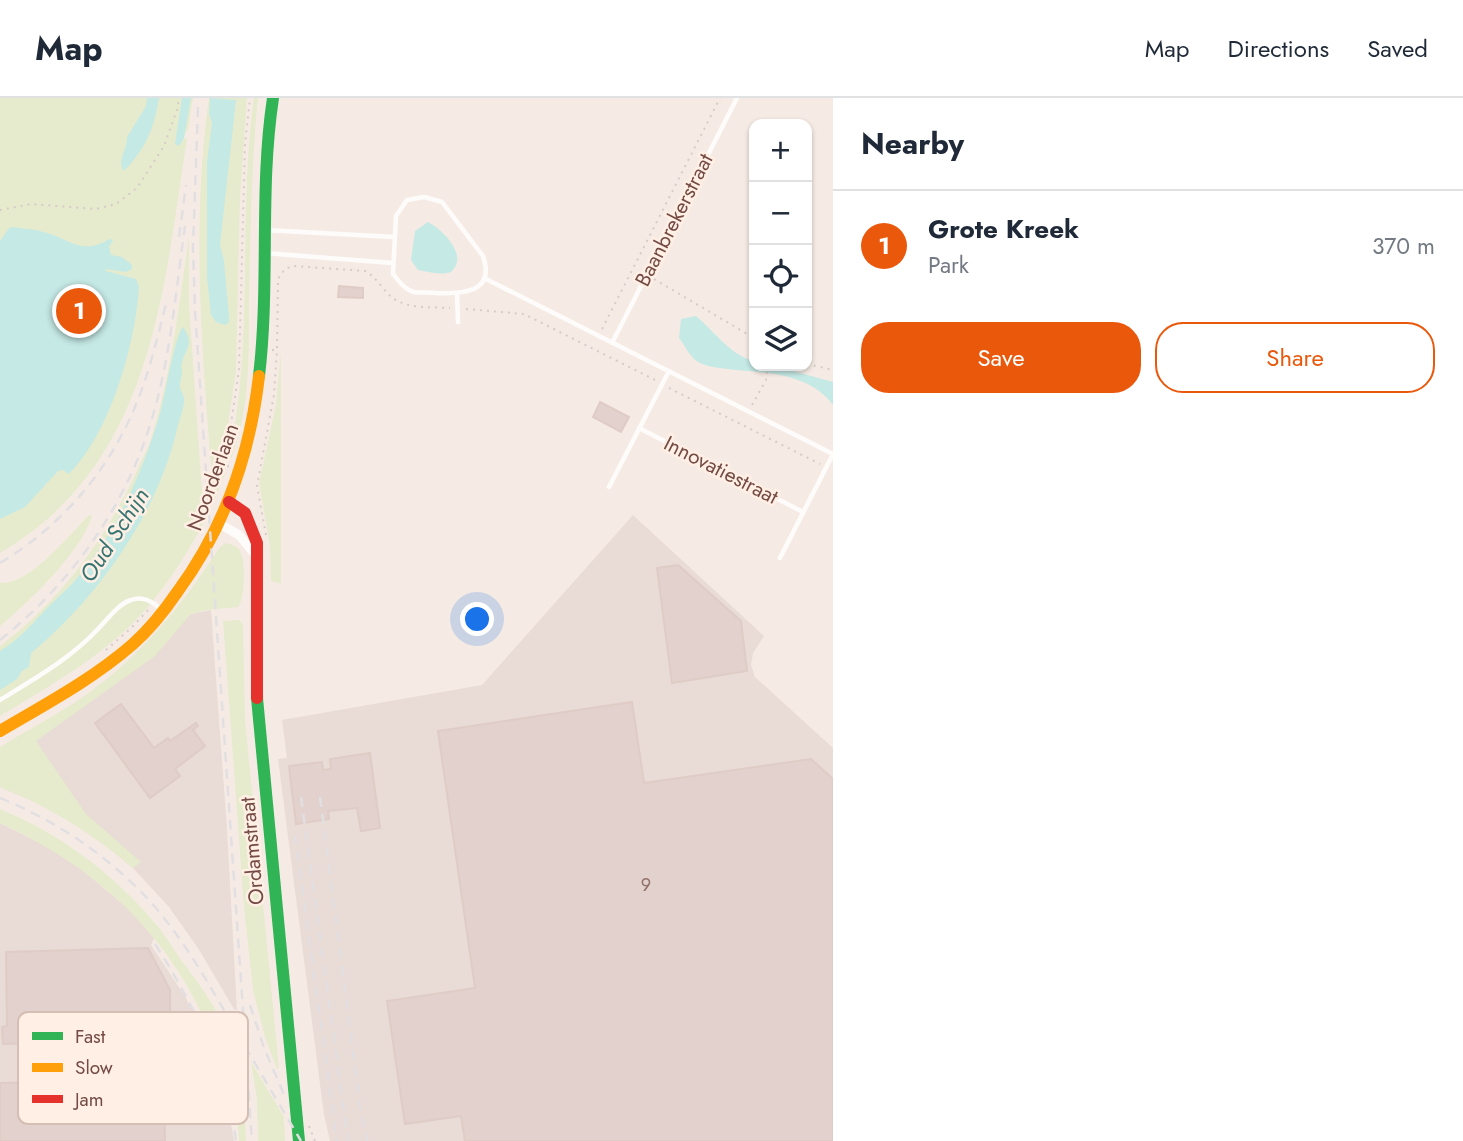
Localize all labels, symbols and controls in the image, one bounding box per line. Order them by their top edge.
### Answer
text: Map [35,25,103,72]
text: Map [1145,31,1190,66]
text: Directions [1228,31,1329,66]
text: Saved [1367,31,1428,66]
map controls [749,119,812,371]
button: + [749,119,812,182]
text: Nearby [861,122,964,165]
street label: Baanbrekerstraat [628,148,720,292]
button: − [749,182,812,245]
text: Grote Kreek [928,210,1079,248]
text: 1 [878,229,890,263]
text: 370 m [1372,229,1435,263]
button: locate [749,245,812,308]
text: Park [928,248,969,282]
pin: 1 [56,285,102,337]
button: layers [749,308,812,371]
button: Save [861,322,1141,393]
button: Share [1155,322,1435,393]
street label: Noorderlaan [180,419,246,535]
street label: Innovatiestraat [659,428,783,512]
water label: Oud Schijn [71,481,157,589]
your location [460,602,494,636]
street label: Ordamstraat [232,796,272,906]
house number: 9 [641,872,651,898]
legend [18,1012,248,1124]
text: Fast [75,1023,106,1050]
text: Slow [75,1054,113,1081]
text: Jam [72,1086,104,1113]

